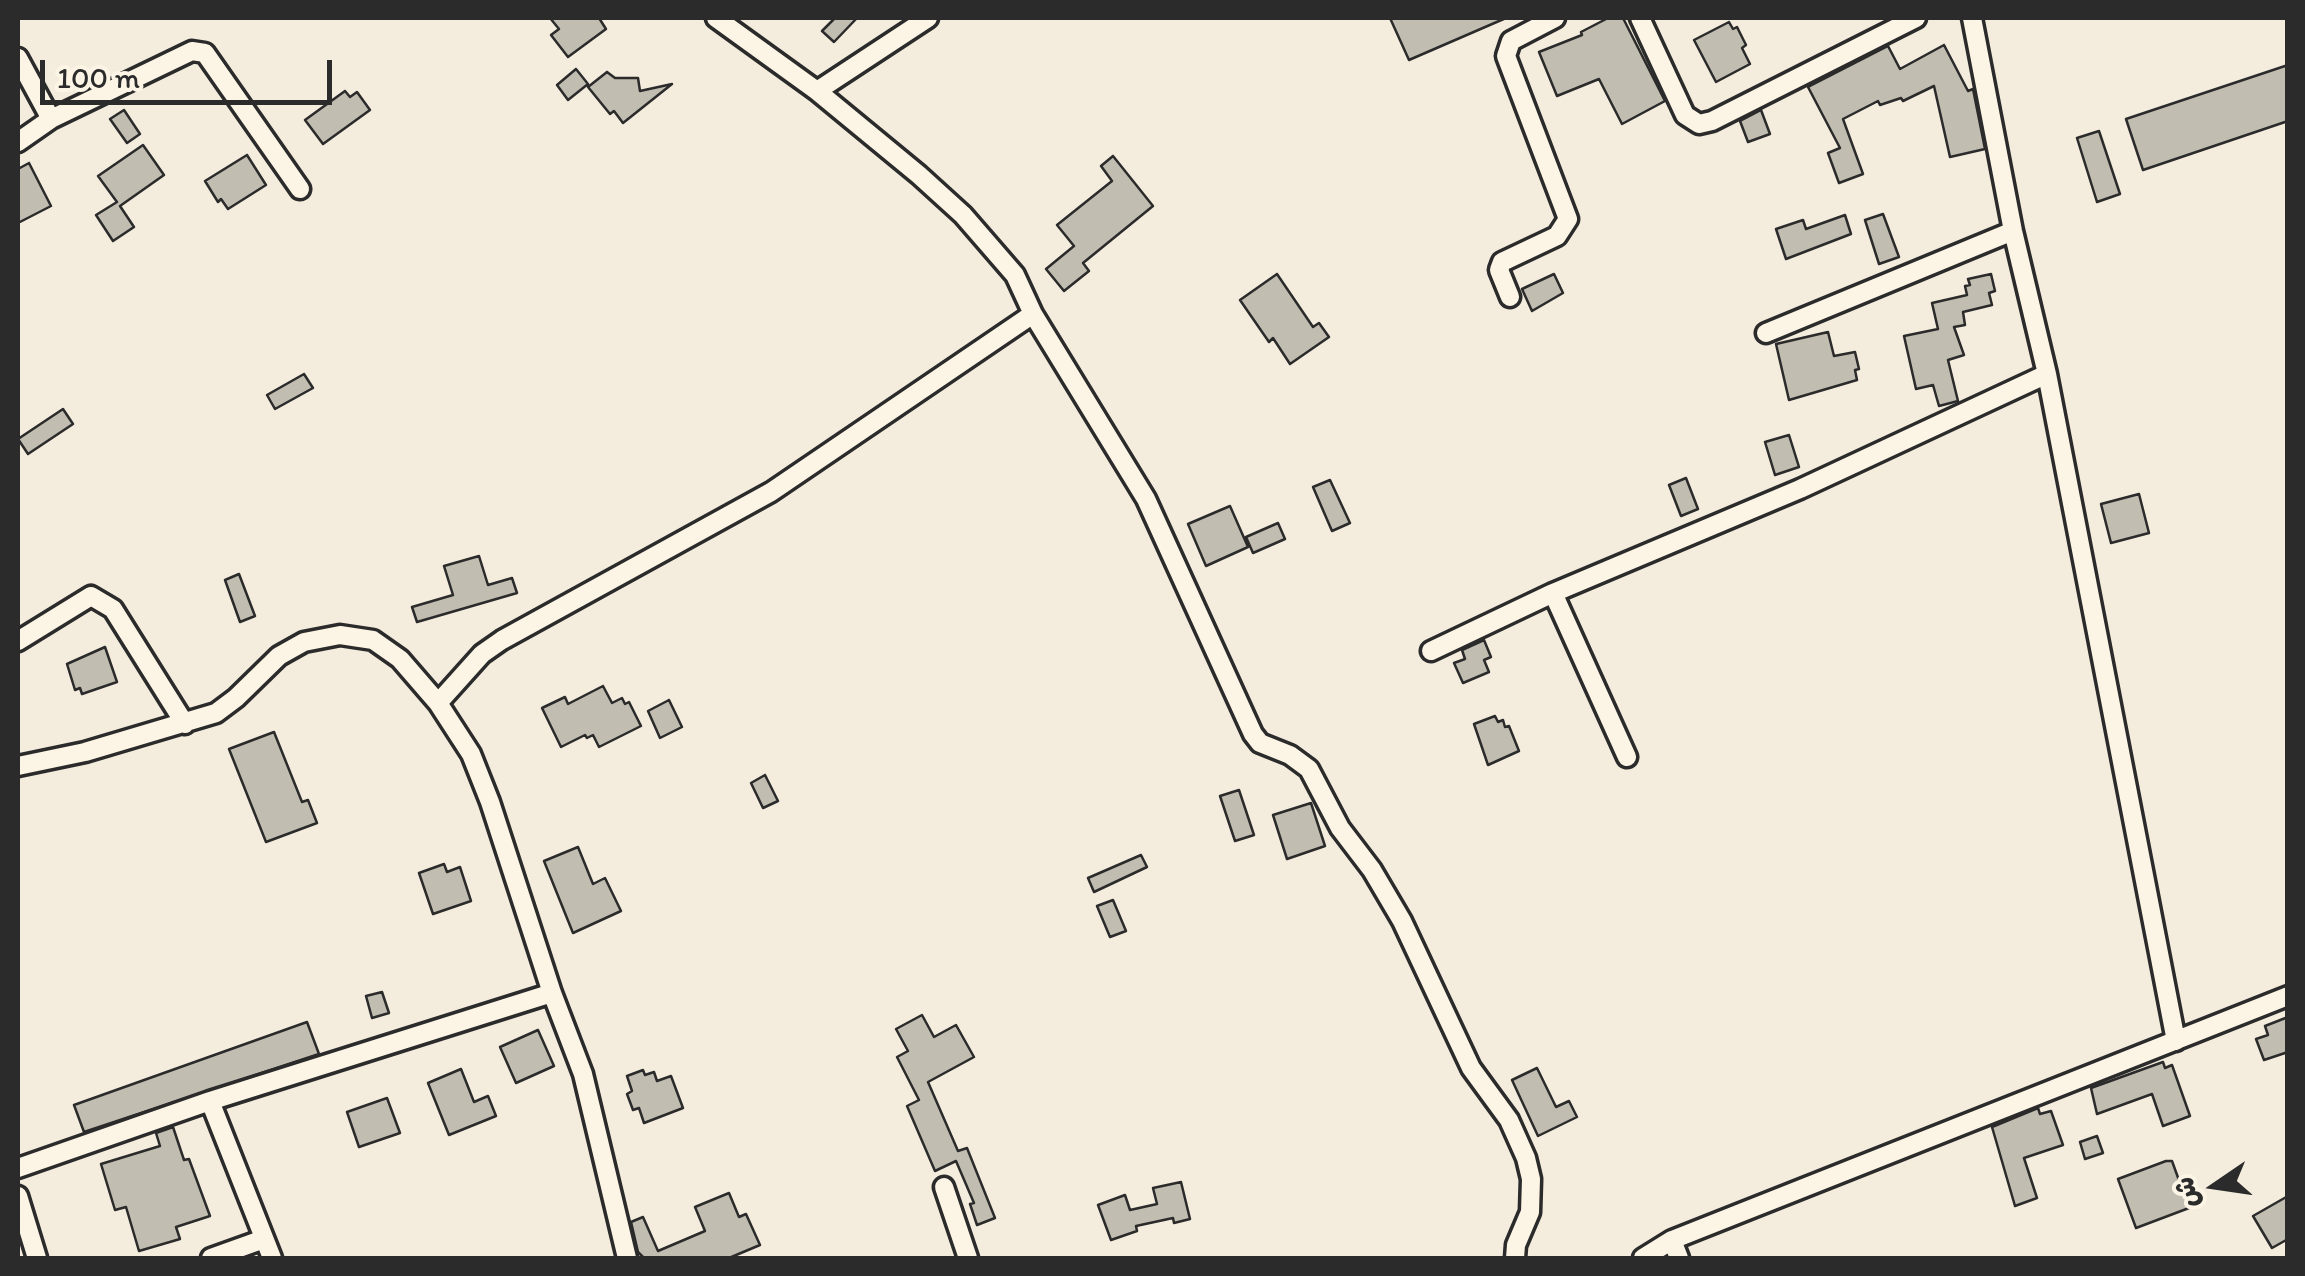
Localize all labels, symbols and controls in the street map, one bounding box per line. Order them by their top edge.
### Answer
scale bar [45,40,338,102]
text: 100 m [57,59,140,96]
north arrow [2165,1136,2265,1236]
text: ش [2166,1174,2206,1212]

